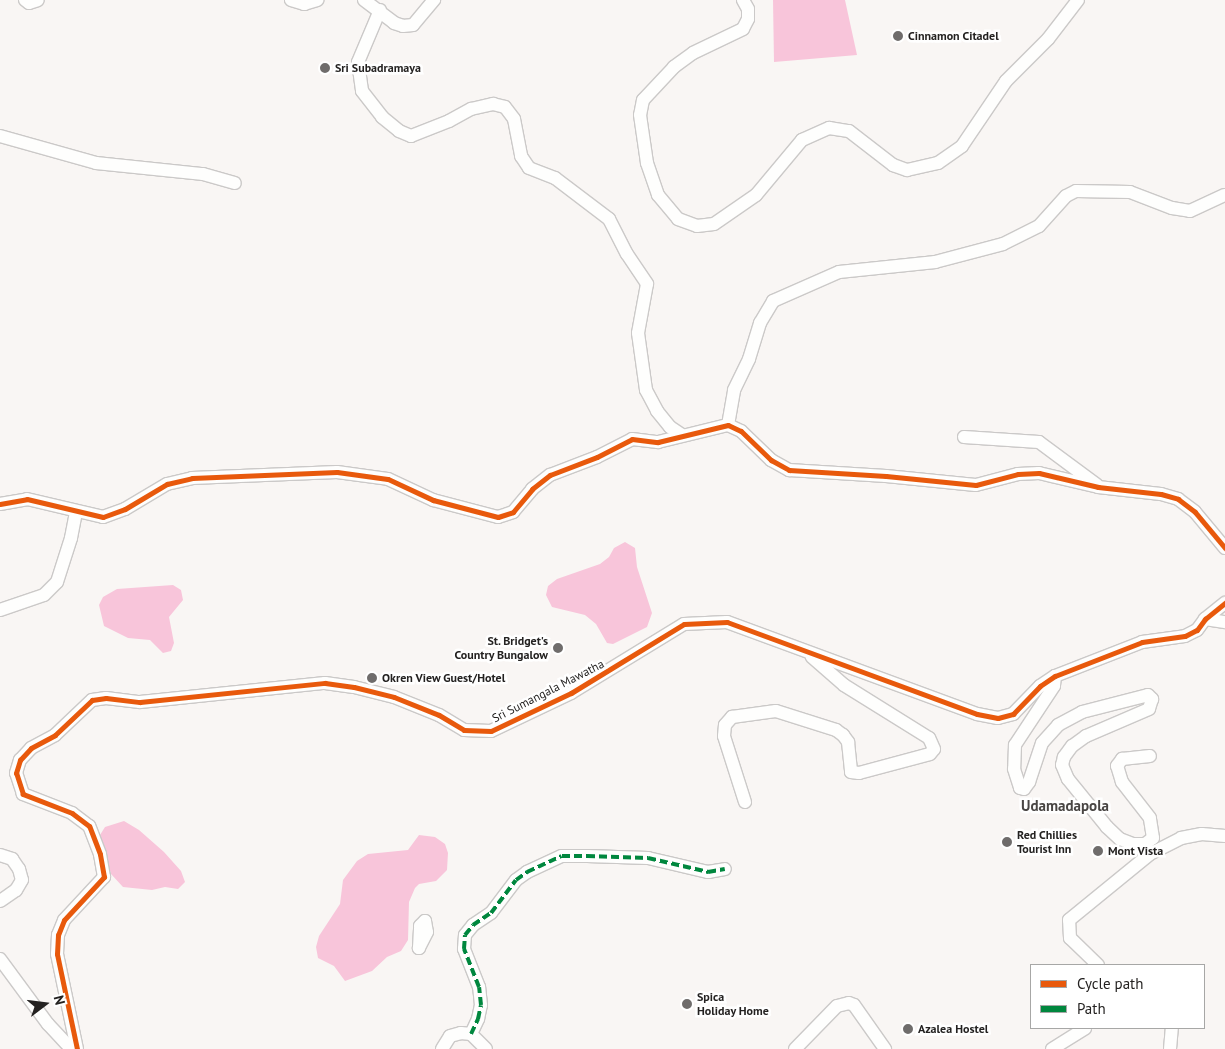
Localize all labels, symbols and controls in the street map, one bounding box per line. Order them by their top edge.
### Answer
place label: Cinnamon Citadel [908,29,999,43]
marker: Cinnamon Citadel [892,30,904,42]
place label: Sri Subadramaya [335,61,421,75]
marker: Sri Subadramaya [319,62,331,74]
place label: St. Bridget's Country Bungalow [454,634,548,662]
marker: St. Bridget's Country Bungalow [552,642,564,654]
street label: Sri Sumangala Mawatha [490,656,606,726]
place label: Okren View Guest/Hotel [382,671,506,685]
marker: Okren View Guest/Hotel [366,672,378,684]
district label: Udamadapola [1021,797,1109,815]
place label: Red Chillies Tourist Inn [1017,828,1077,856]
marker: Red Chillies Tourist Inn [1001,836,1013,848]
place label: Mont Vista [1108,844,1163,858]
marker: Mont Vista [1092,845,1104,857]
legend [1030,964,1205,1029]
text: Cycle path [1077,974,1143,993]
north arrow [20,979,70,1029]
place label: Spica Holiday Home [697,990,769,1018]
text: N [50,993,69,1007]
marker: Spica Holiday Home [681,998,693,1010]
text: Path [1077,999,1106,1018]
place label: Azalea Hostel [918,1022,988,1036]
marker: Azalea Hostel [902,1023,914,1035]

